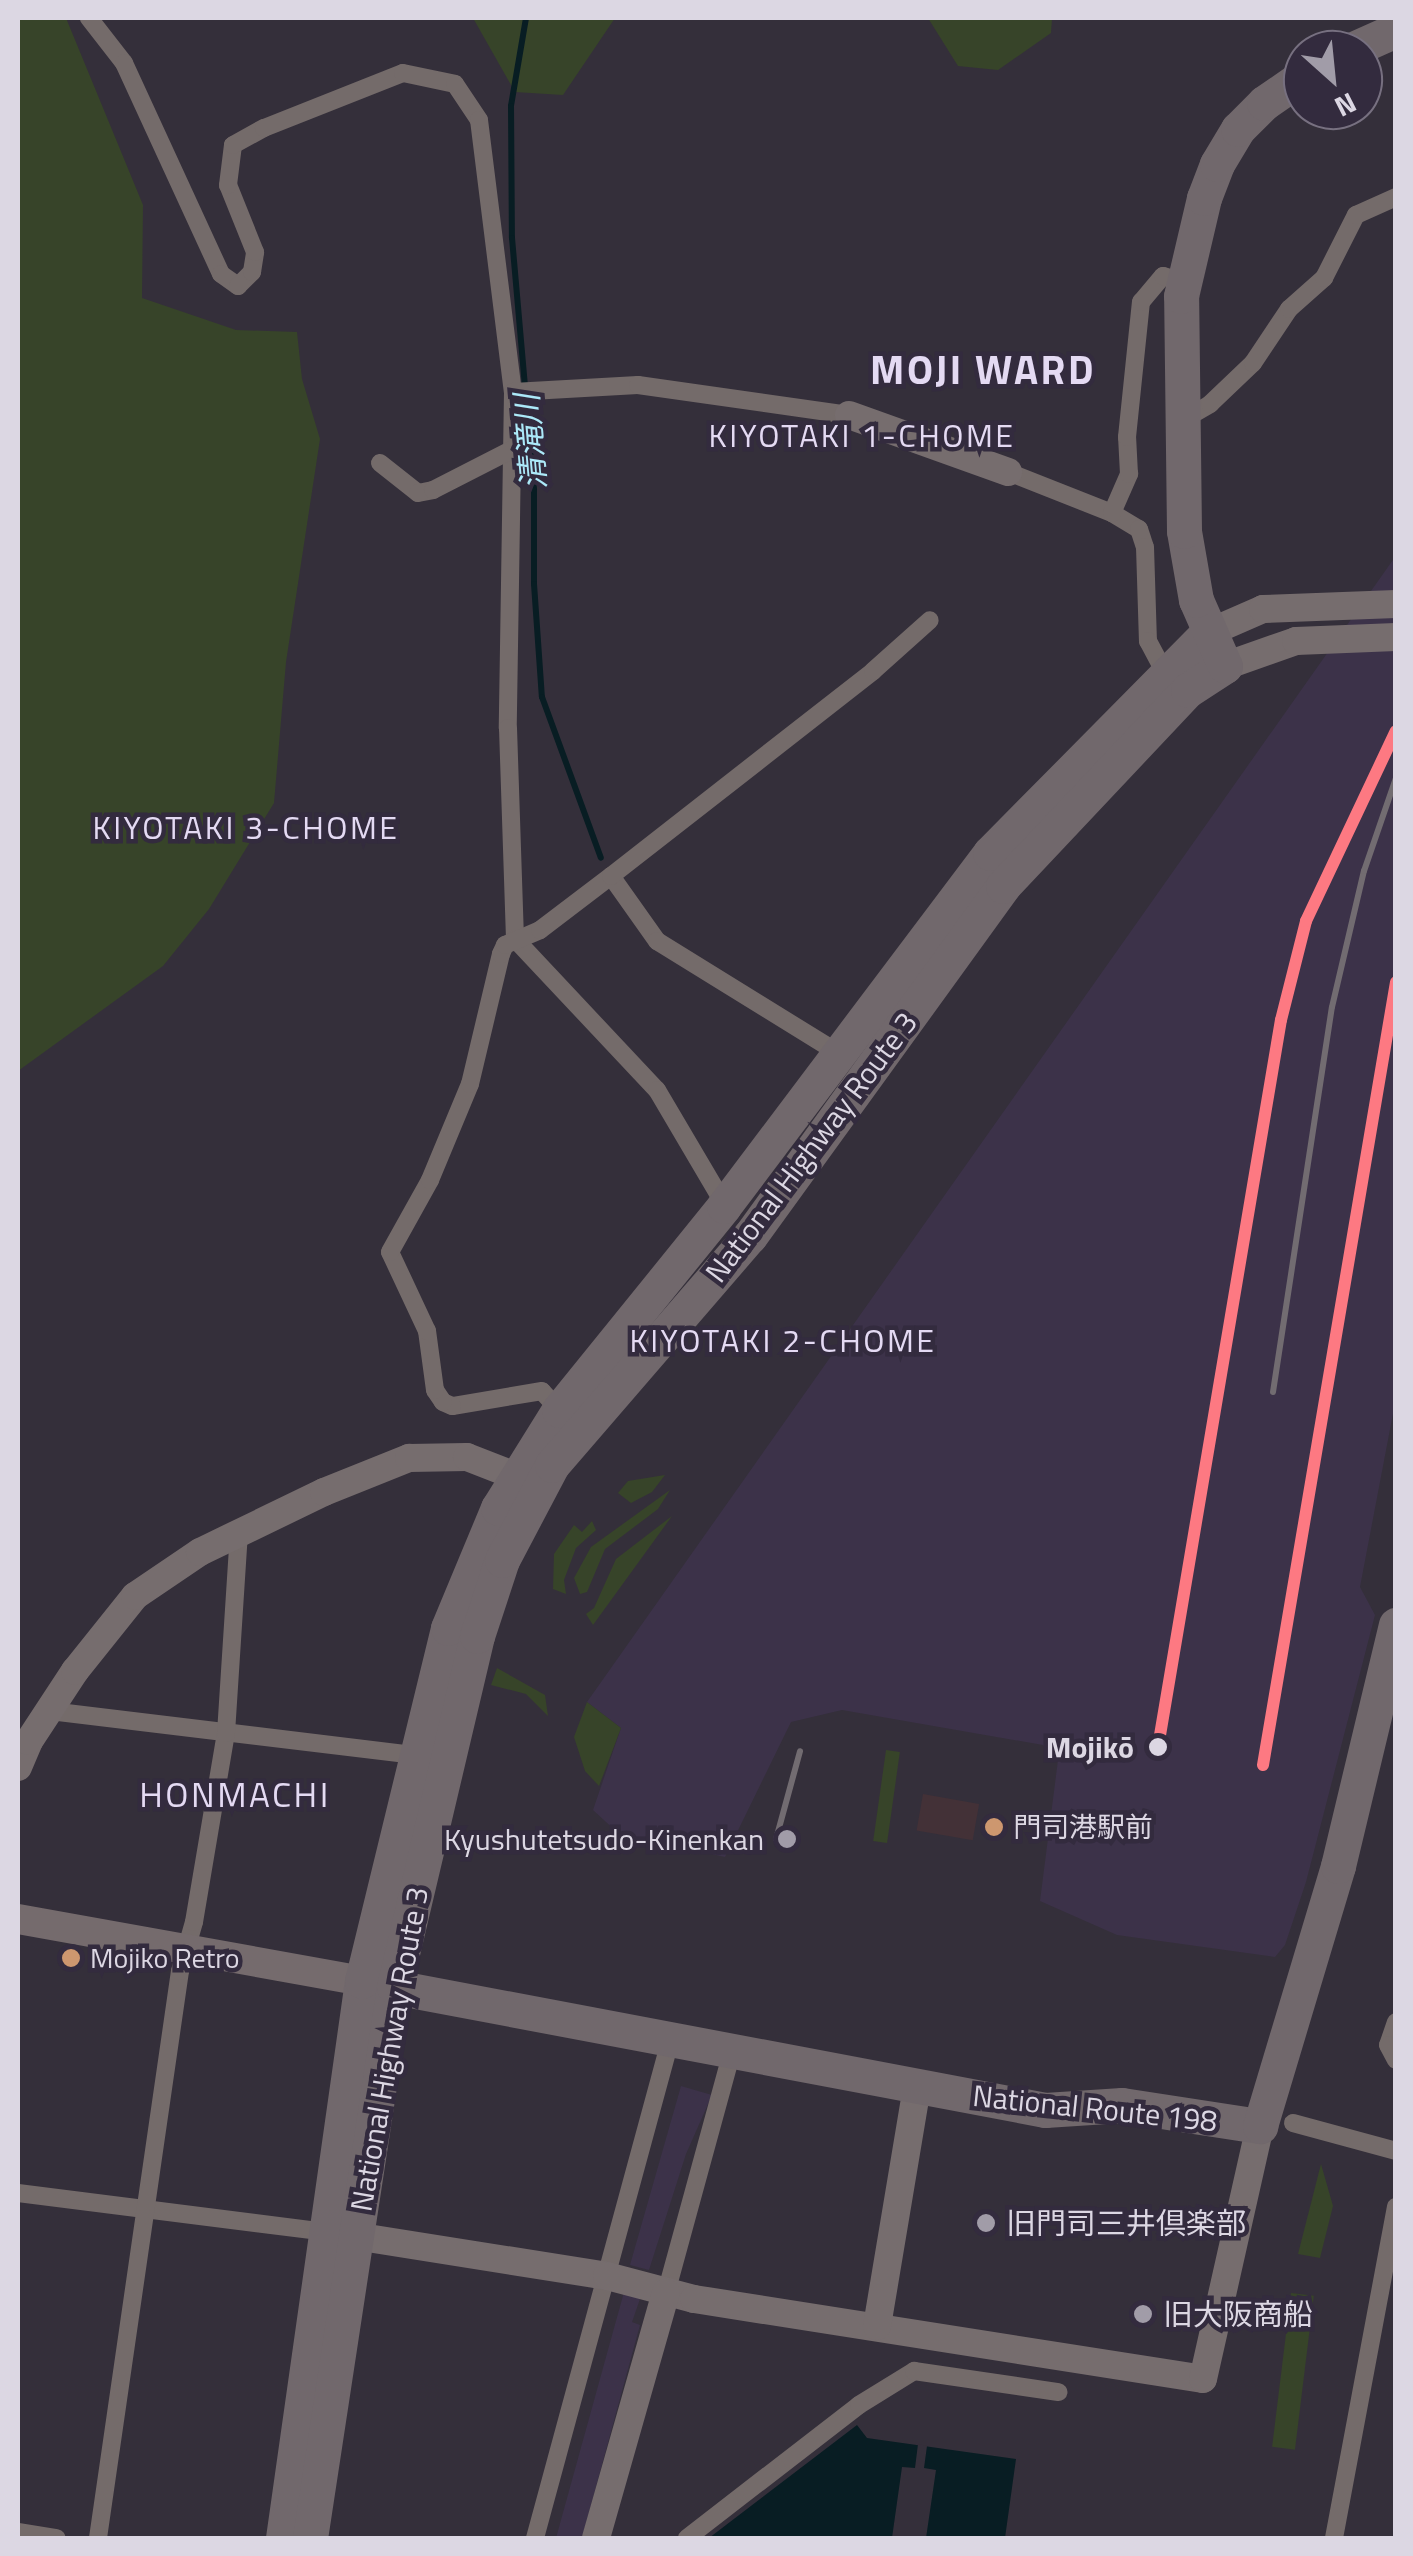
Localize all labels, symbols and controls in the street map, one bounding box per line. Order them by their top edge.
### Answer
north arrow [1283,30,1383,130]
text: N [1328,82,1364,129]
district label: MOJI WARD [870,346,1096,394]
water label: 清滝川 [507,393,553,491]
district label: KIYOTAKI 1-CHOME [708,416,1016,454]
district label: KIYOTAKI 3-CHOME [92,808,400,846]
street label: National Highway Route 3 [698,1005,924,1289]
district label: KIYOTAKI 2-CHOME [629,1321,937,1359]
place label: Mojikō [1046,1729,1134,1765]
marker: Mojikō [1143,1732,1173,1762]
district label: HONMACHI [139,1773,331,1815]
place label: 門司港駅前 [1013,1810,1153,1844]
marker: 門司港駅前 [984,1817,1004,1837]
place label: Kyushutetsudo-Kinenkan [444,1821,764,1857]
marker: Kyushutetsudo-Kinenkan [774,1826,800,1852]
street label: National Highway Route 3 [343,1884,435,2214]
place label: Mojiko Retro [90,1941,239,1975]
marker: Mojiko Retro [61,1948,81,1968]
street label: National Route 198 [971,2077,1219,2139]
place label: 旧門司三井倶楽部 [1006,2205,1246,2241]
marker: 旧門司三井倶楽部 [975,2212,997,2234]
place label: 旧大阪商船 [1163,2296,1313,2332]
marker: 旧大阪商船 [1132,2303,1154,2325]

